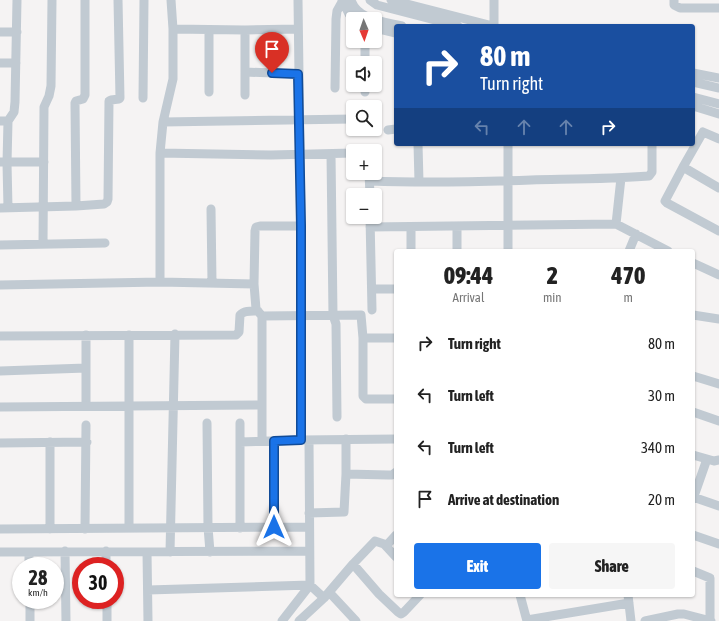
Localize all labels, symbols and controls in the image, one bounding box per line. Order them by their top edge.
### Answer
north arrow [346,12,382,48]
map controls [346,12,382,224]
pin [255,32,289,73]
icon: arrive [261,38,283,60]
icon: right [414,40,466,92]
text: 80 m [480,40,530,72]
button: sound [346,56,382,92]
text: Turn right [480,73,543,94]
button: search [346,100,382,136]
icon: left [471,116,493,138]
icon: ahead [513,116,535,138]
icon: ahead [555,116,577,138]
icon: right [597,116,619,138]
button: + [346,144,382,180]
button: − [346,188,382,224]
text: 09:44 [444,262,493,289]
text: 2 [547,262,558,289]
text: 470 [611,262,645,289]
text: Arrival [453,290,484,305]
text: min [543,290,562,305]
text: m [624,290,633,305]
icon: right [414,332,436,354]
text: Turn right [448,335,501,352]
text: 80 m [648,335,675,352]
icon: left [414,384,436,406]
text: Turn left [448,387,494,404]
text: 30 m [648,387,675,404]
icon: left [414,436,436,458]
text: Turn left [448,439,494,456]
text: 340 m [641,439,675,456]
icon: arrive [414,488,436,510]
text: Arrive at destination [448,491,559,508]
text: 20 m [648,491,675,508]
position arrow [253,506,295,548]
button: Exit [414,543,541,589]
button: Share [549,543,675,589]
speed limit sign: 30 [72,557,124,609]
text: 28 [29,566,47,589]
text: km/h [28,587,48,598]

